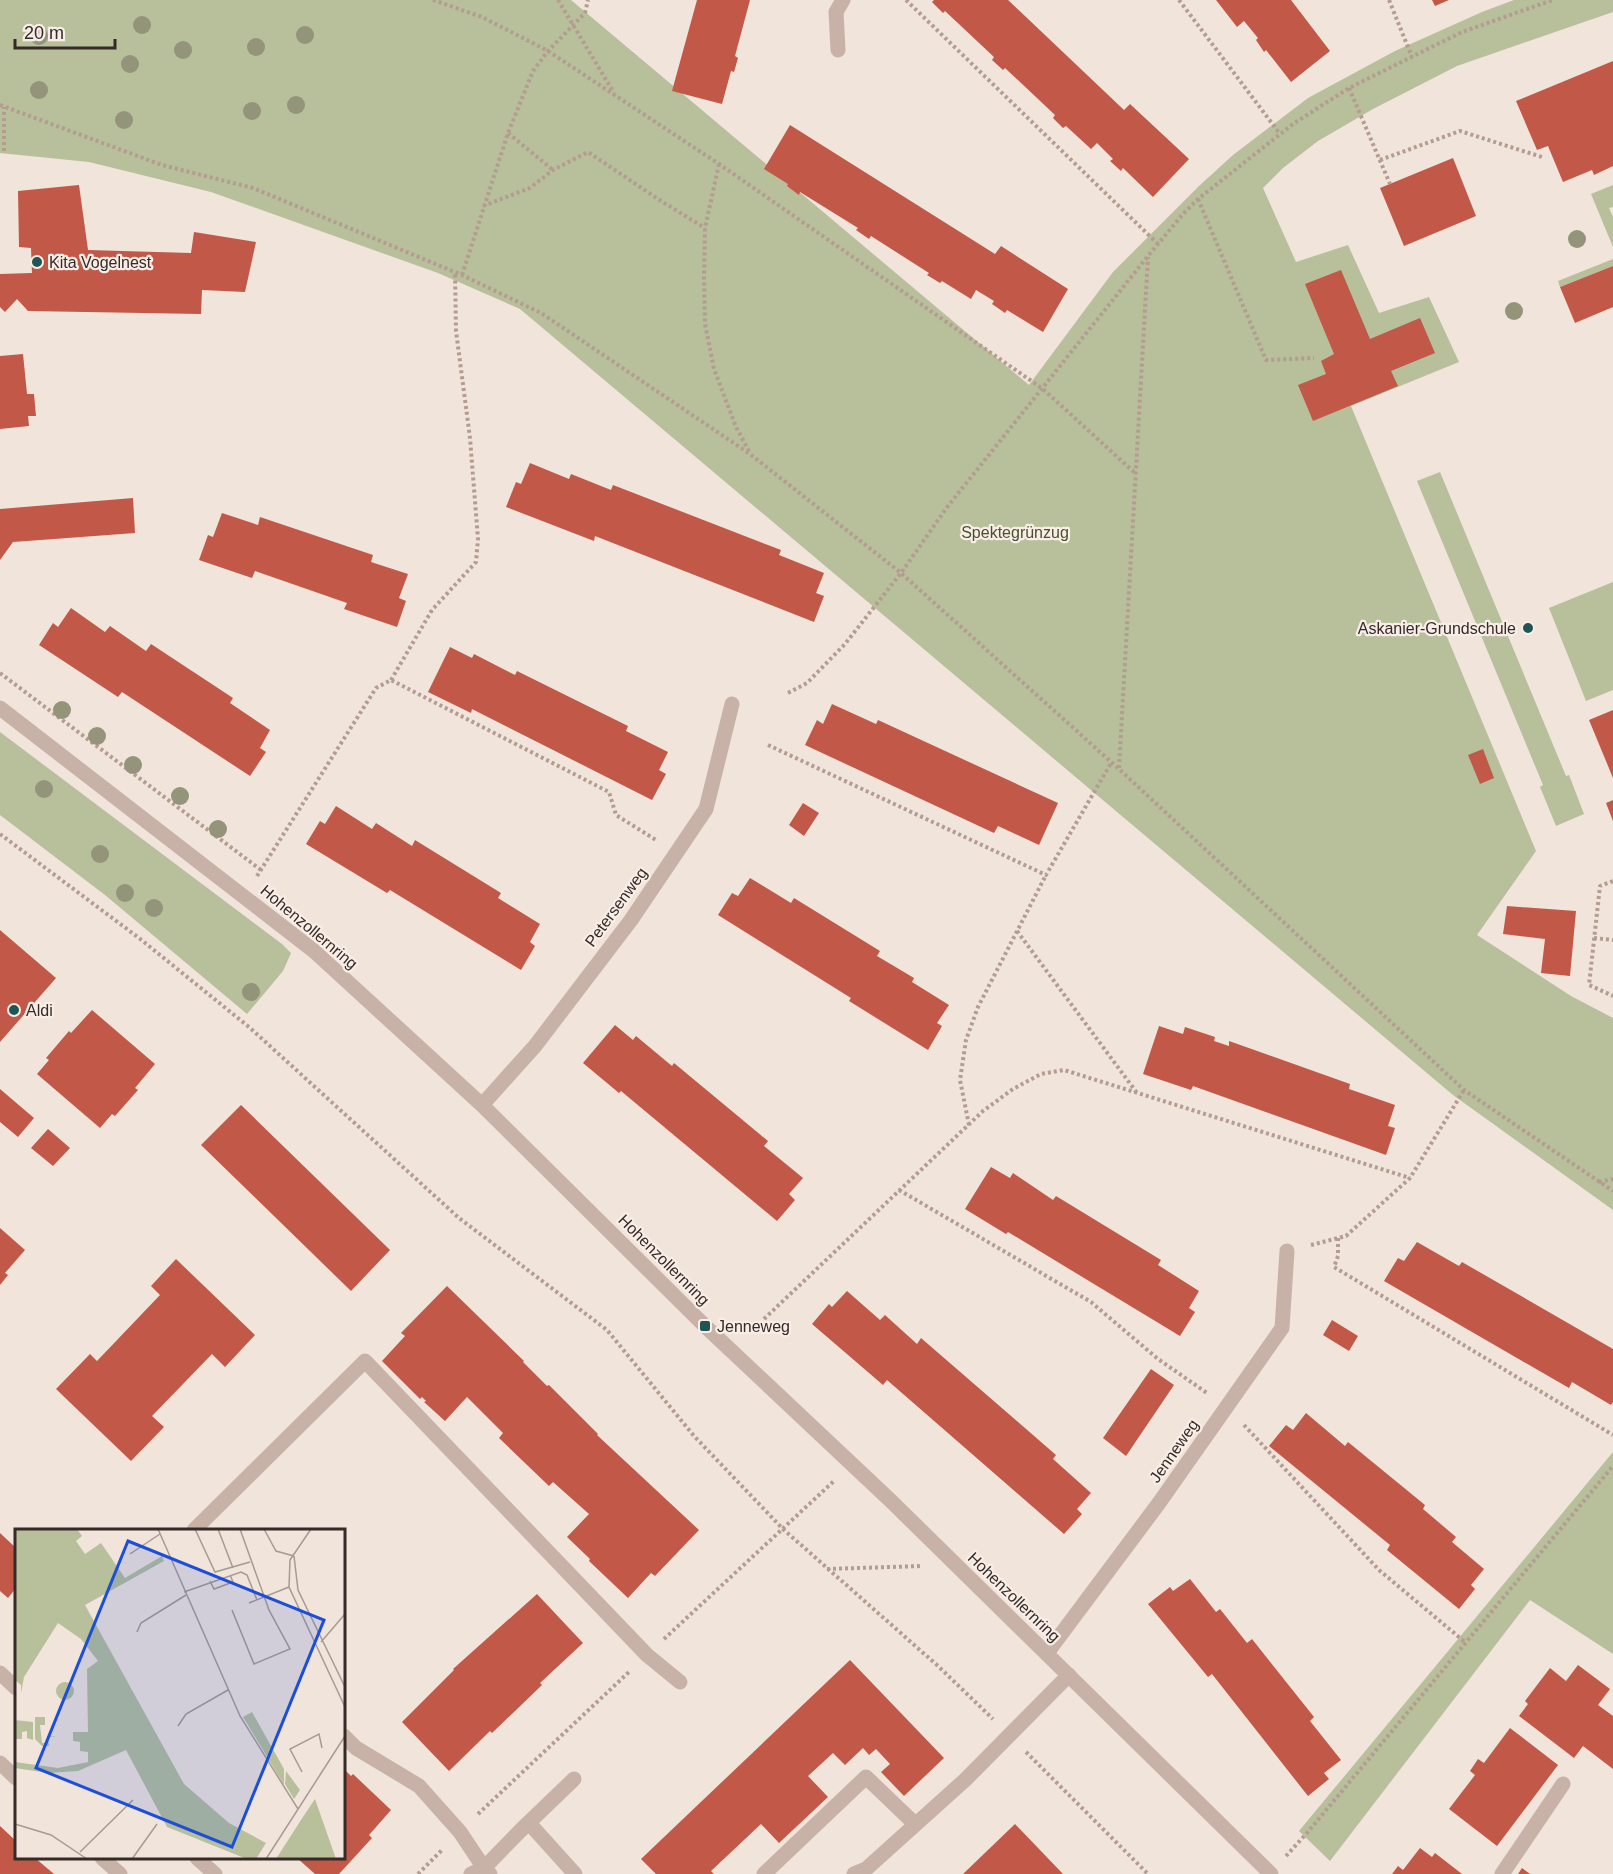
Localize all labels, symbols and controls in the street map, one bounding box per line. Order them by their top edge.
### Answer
scale bar [15,12,116,50]
text: 20 m [24,23,64,43]
place label: Kita Vogelnest [49,254,152,271]
marker: Kita Vogelnest [30,255,44,269]
park label: Spektegrünzug [961,524,1069,541]
place label: Askanier-Grundschule [1358,620,1516,637]
marker: Askanier-Grundschule [1521,621,1535,635]
street label: Petersenweg [582,864,650,950]
street label: Hohenzollernring [257,882,361,972]
place label: Aldi [26,1002,53,1019]
marker: Aldi [7,1003,21,1017]
street label: Hohenzollernring [615,1211,713,1309]
place label: Jenneweg [717,1318,790,1335]
marker: Jenneweg [698,1319,712,1333]
street label: Jenneweg [1146,1416,1202,1486]
inset map [15,1529,345,1859]
street label: Hohenzollernring [965,1549,1063,1645]

